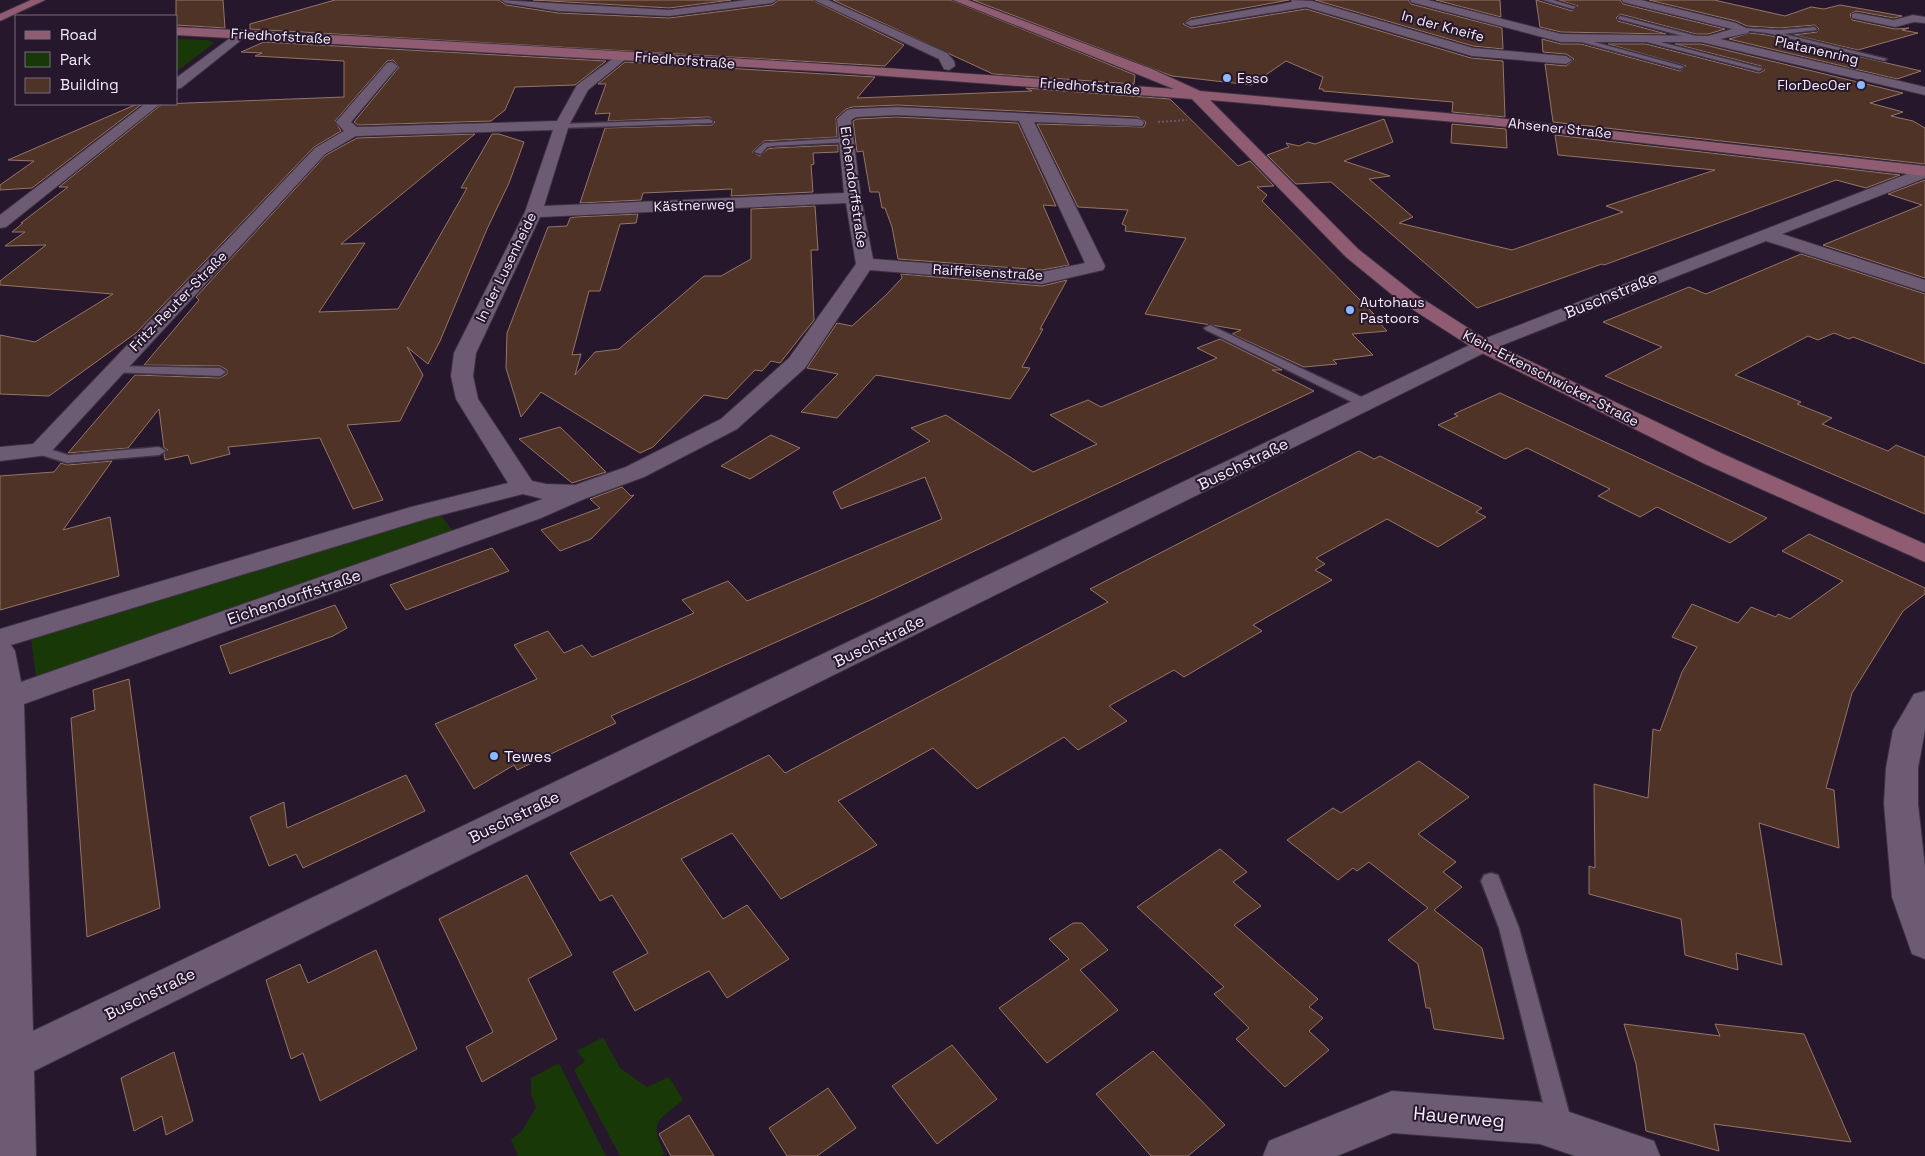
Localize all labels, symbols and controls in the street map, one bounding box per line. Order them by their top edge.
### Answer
street label: In der Kneife [1400,6,1486,46]
legend [15,15,178,105]
street label: Friedhofstraße [230,24,332,48]
text: Road [60,25,97,44]
street label: Platanenring [1773,32,1861,68]
street label: Friedhofstraße [634,48,736,72]
text: Park [60,50,91,69]
place label: Esso [1237,69,1268,87]
marker: Esso [1221,72,1233,84]
street label: Friedhofstraße [1039,74,1141,98]
text: Building [60,75,119,94]
place label: FlorDecOer [1777,76,1851,94]
marker: FlorDecOer [1855,79,1867,91]
street label: Ahsener Straße [1507,114,1613,142]
street label: Eichendorffstraße [837,125,871,249]
street label: Kästnerweg [653,195,735,215]
street label: In der Lusenheide [472,209,540,325]
street label: Fritz-Reuter-Straße [125,247,231,355]
street label: Raiffeisenstraße [932,260,1044,284]
street label: Buschstraße [1562,267,1660,323]
place label: Autohaus Pastoors [1360,293,1425,327]
marker: Autohaus Pastoors [1344,304,1356,316]
street label: Klein-Erkenschwicker-Straße [1460,326,1642,430]
street label: Buschstraße [1194,433,1292,495]
street label: Eichendorffstraße [224,564,364,630]
street label: Buschstraße [830,610,928,672]
place label: Tewes [504,746,552,767]
marker: Tewes [488,750,500,762]
street label: Buschstraße [465,786,563,848]
street label: Buschstraße [101,963,199,1025]
street label: Hauerweg [1412,1101,1506,1133]

